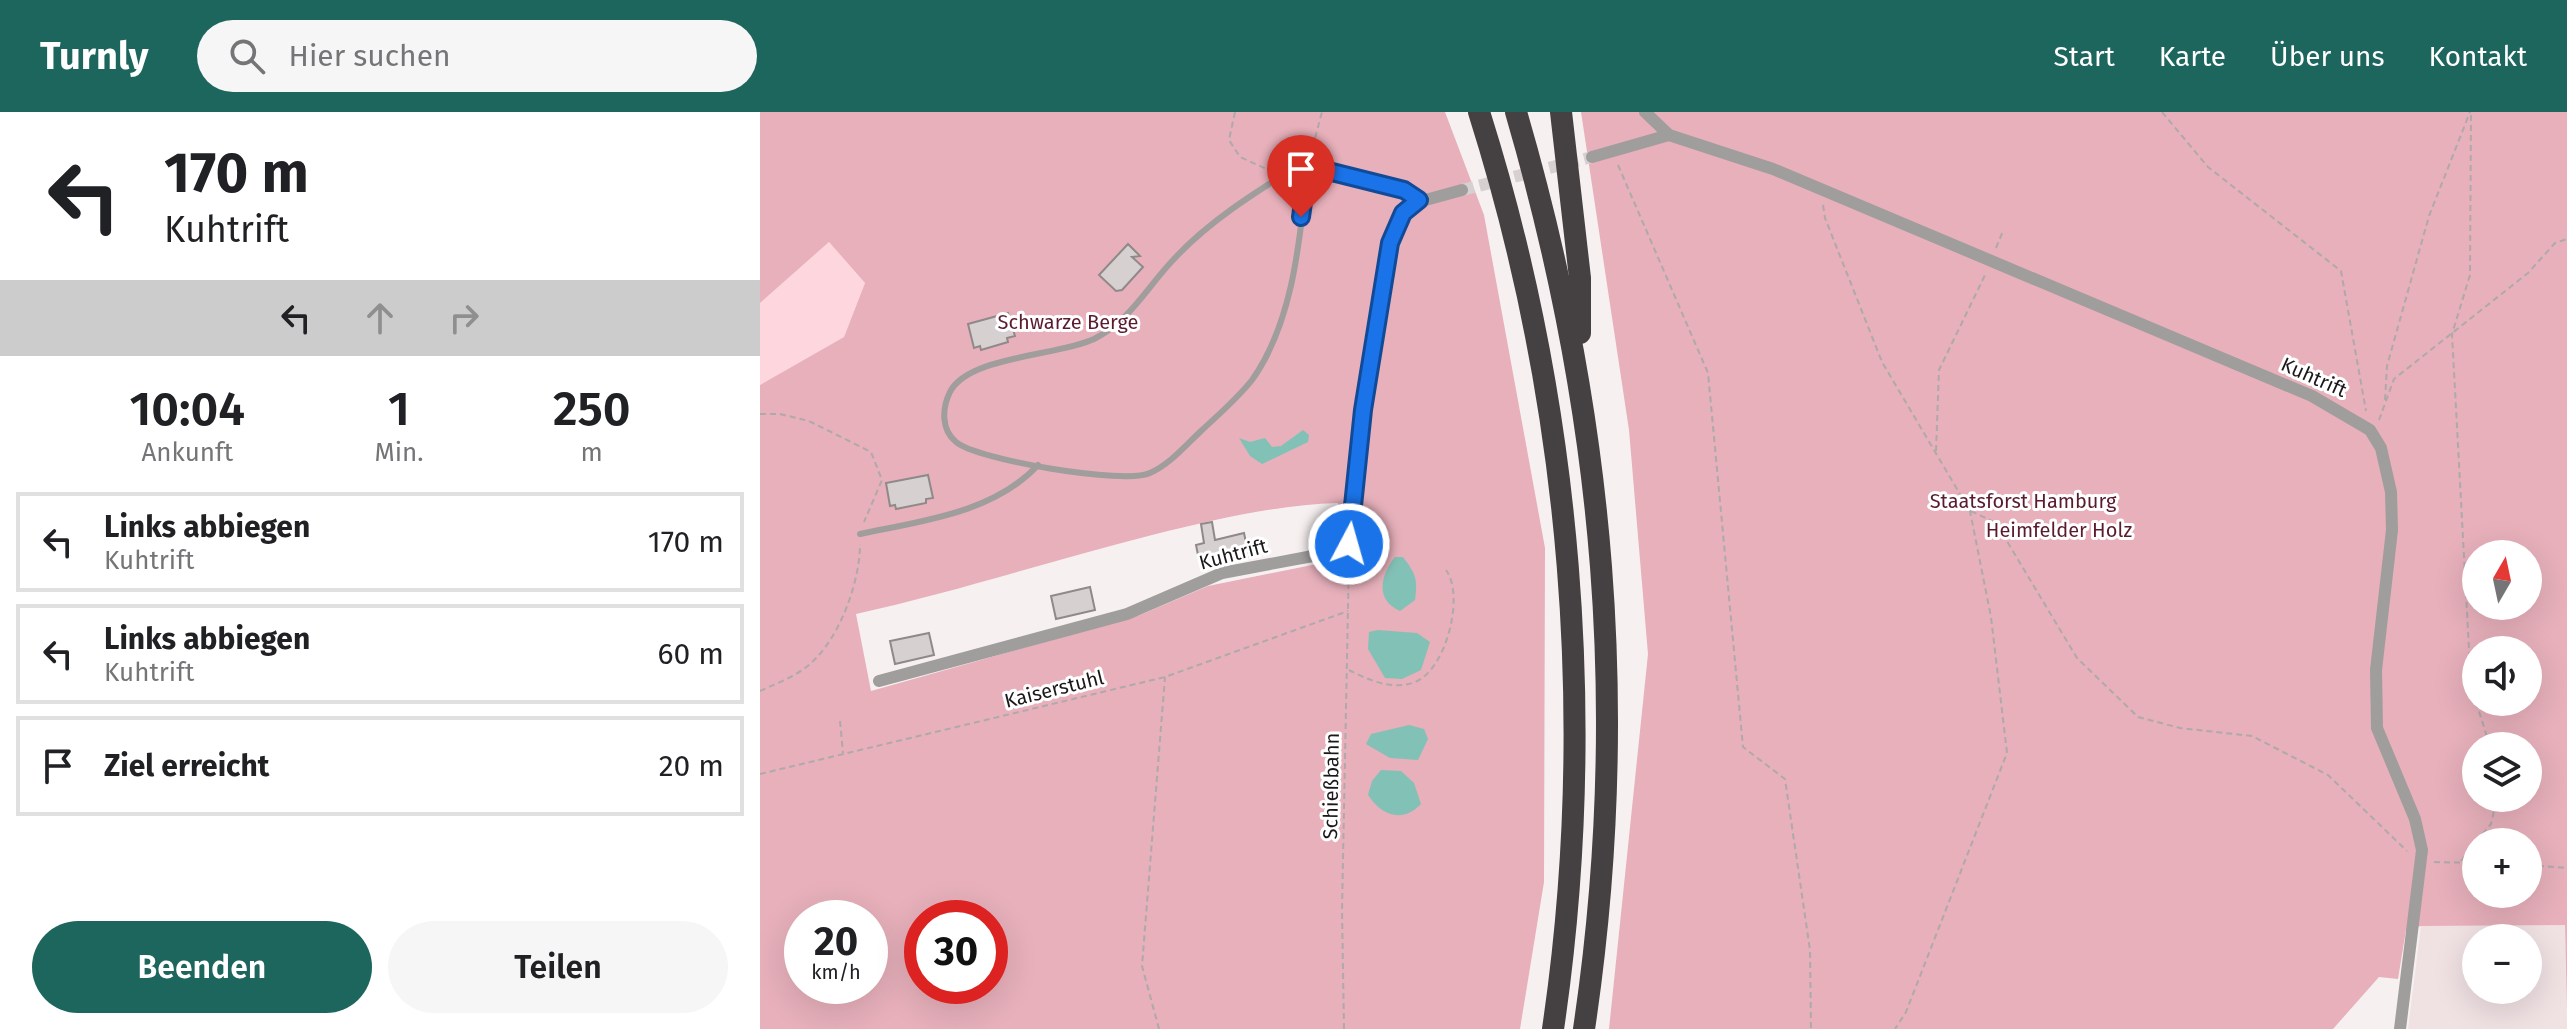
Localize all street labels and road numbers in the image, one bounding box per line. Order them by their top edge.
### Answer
street label: Kuhtrift [2277,352,2351,402]
street label: Kuhtrift [1196,533,1270,575]
street label: Kaiserstuhl [1002,665,1106,713]
street label: Schießbahn [1318,733,1344,839]

